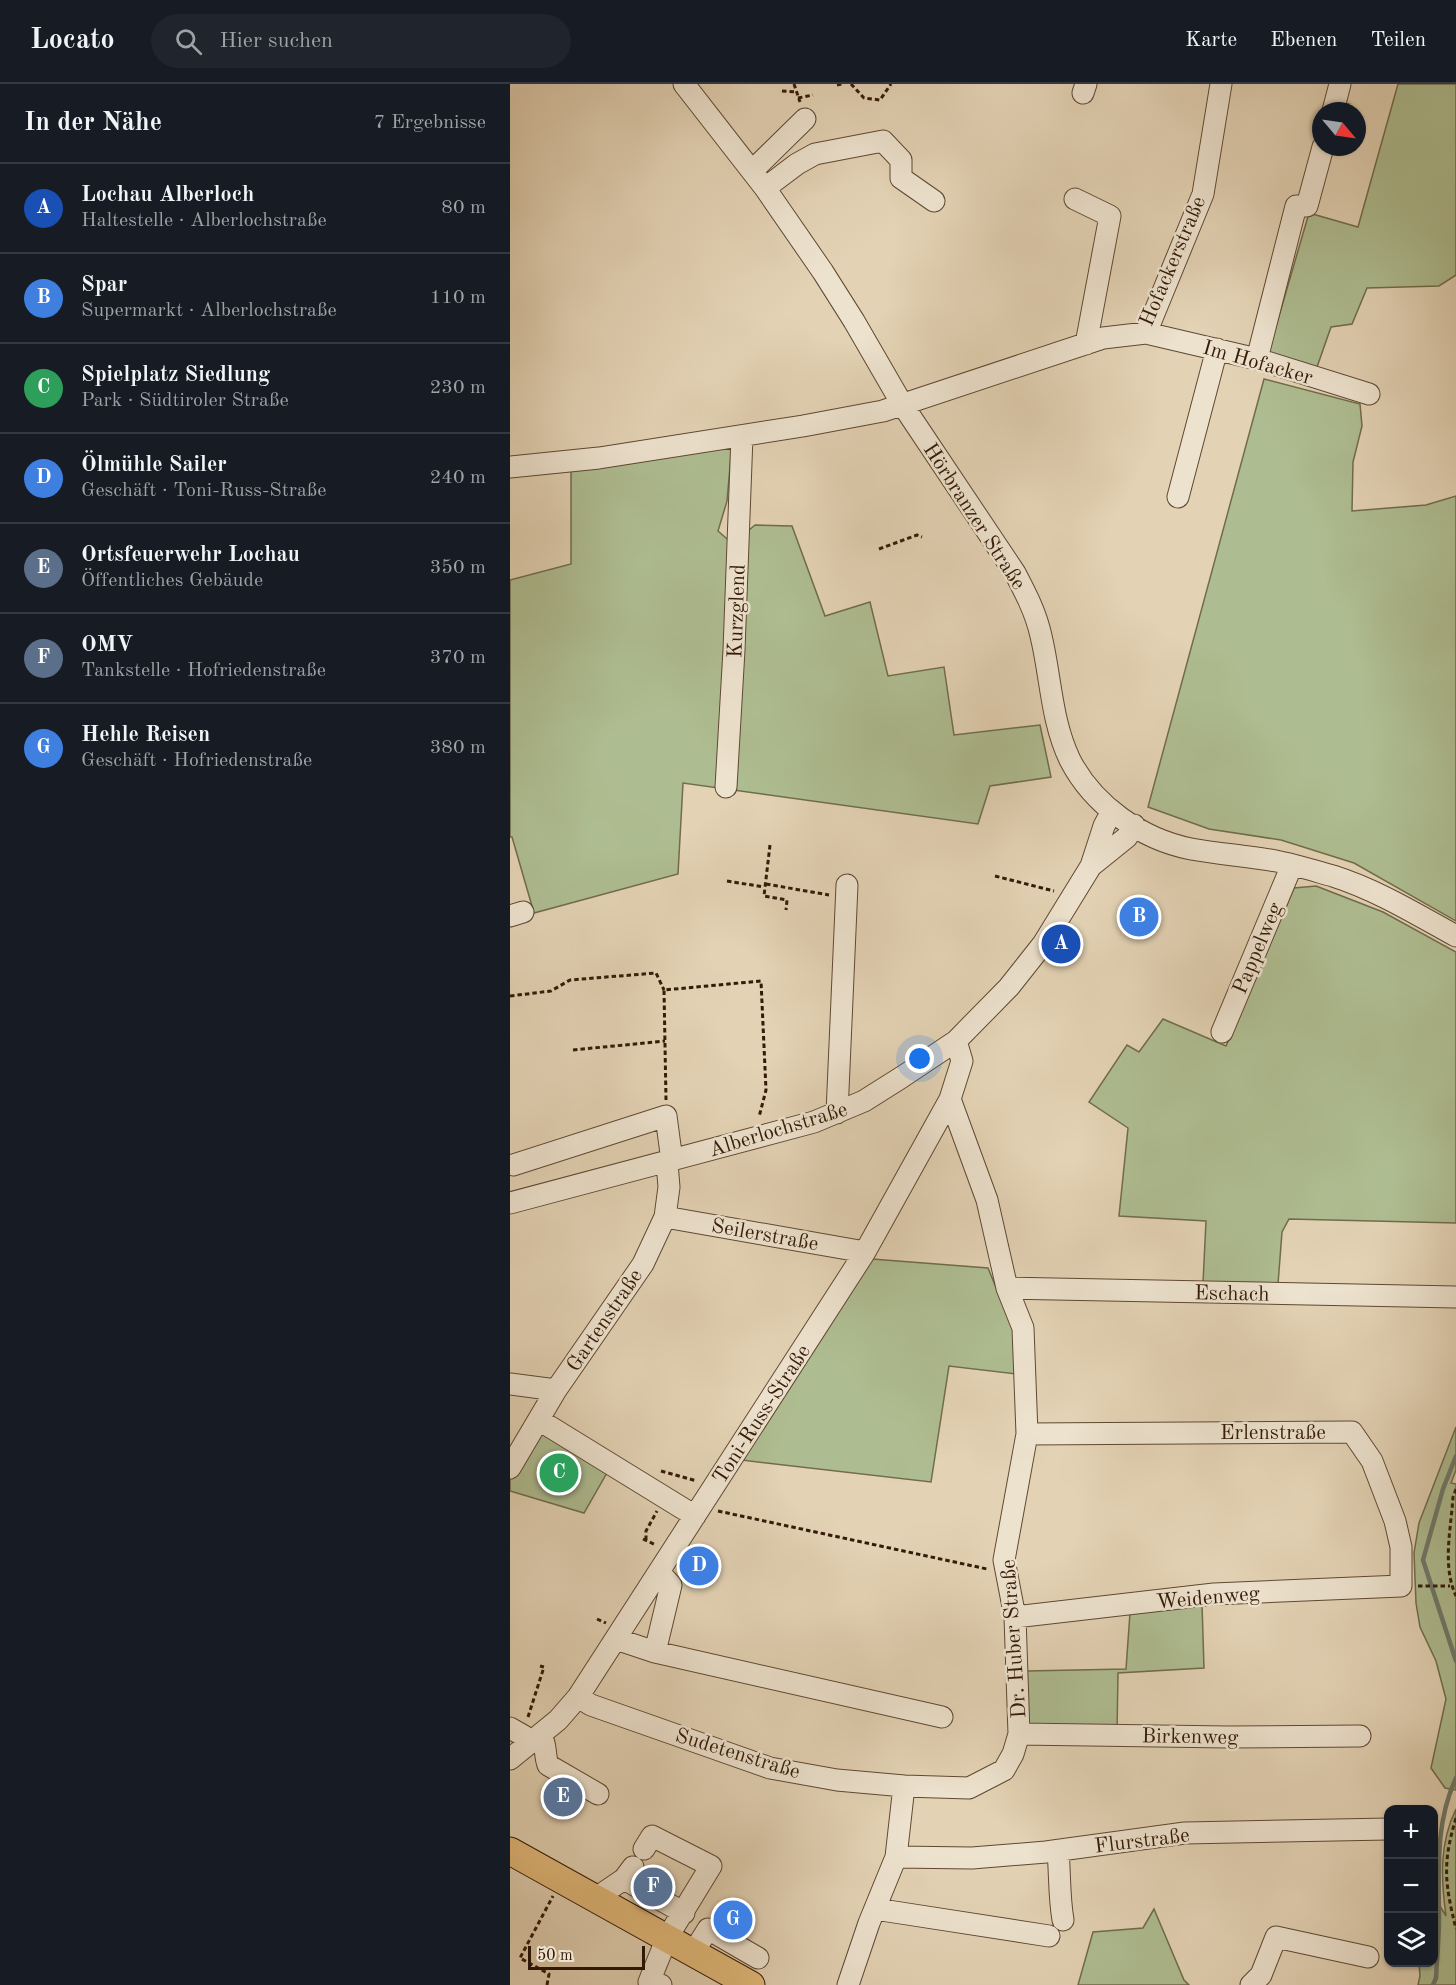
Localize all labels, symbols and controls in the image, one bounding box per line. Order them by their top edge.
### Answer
search box [151,14,571,68]
icon: search [172,25,205,58]
text: Locato [30,27,115,55]
text: Hier suchen [220,30,333,52]
text: Karte [1185,30,1237,51]
text: Ebenen [1270,30,1337,51]
text: Teilen [1370,30,1426,51]
north arrow [1312,102,1366,156]
text: In der Nähe [24,110,162,136]
text: 7 Ergebnisse [374,113,486,133]
text: Lochau Alberloch [81,184,254,206]
street label: Hofackerstraße [1137,194,1210,330]
text: A [36,198,51,218]
text: 80 m [441,198,486,218]
text: Haltestelle · Alberlochstraße [81,211,327,231]
text: Spar [81,274,127,296]
text: B [36,288,51,308]
text: 110 m [430,288,486,308]
text: Supermarkt · Alberlochstraße [81,301,337,321]
street label: Im Hofacker [1200,338,1315,389]
text: Spielplatz Siedlung [81,364,270,386]
text: C [37,378,50,398]
text: 230 m [430,378,486,398]
text: Park · Südtiroler Straße [81,391,289,411]
street label: Hörbranzer Straße [919,440,1029,594]
text: Ölmühle Sailer [81,454,227,476]
text: D [36,468,51,488]
text: 240 m [430,468,486,488]
text: Geschäft · Toni-Russ-Straße [81,481,327,501]
text: Ortsfeuerwehr Lochau [81,544,300,566]
text: E [37,558,50,578]
text: 350 m [430,558,486,578]
street label: Kurzglend [725,564,750,658]
text: Öffentliches Gebäude [81,571,263,591]
text: OMV [81,634,133,656]
text: F [37,648,50,668]
text: 370 m [430,648,486,668]
text: Tankstelle · Hofriedenstraße [81,661,326,681]
text: Hehle Reisen [81,724,210,746]
text: G [36,738,51,758]
text: 380 m [430,738,486,758]
text: Geschäft · Hofriedenstraße [81,751,312,771]
pin: B [1120,894,1158,940]
street label: Pappelweg [1230,899,1287,997]
pin: A [1042,922,1080,966]
your location [905,1044,934,1073]
street label: Alberlochstraße [707,1099,850,1161]
street label: Seilerstraße [710,1216,820,1255]
street label: Gartenstraße [563,1266,647,1376]
street label: Eschach [1194,1283,1270,1306]
street label: Toni-Russ-Straße [710,1342,815,1488]
street label: Erlenstraße [1220,1423,1326,1444]
pin: C [539,1450,578,1496]
pin: D [680,1544,718,1588]
street label: Dr. Huber Straße [998,1559,1031,1719]
street label: Weidenweg [1155,1583,1261,1613]
street label: Sudetenstraße [673,1725,802,1783]
street label: Birkenweg [1141,1726,1239,1749]
pin: E [544,1774,582,1820]
map controls [1384,1805,1438,1967]
button: + [1384,1805,1438,1859]
street label: Flurstraße [1093,1825,1191,1858]
button: − [1384,1859,1438,1913]
pin: F [634,1864,672,1910]
pin: G [714,1898,752,1942]
button: layers [1384,1913,1438,1967]
scale bar [528,1943,645,1970]
text: 50 m [537,1948,573,1964]

